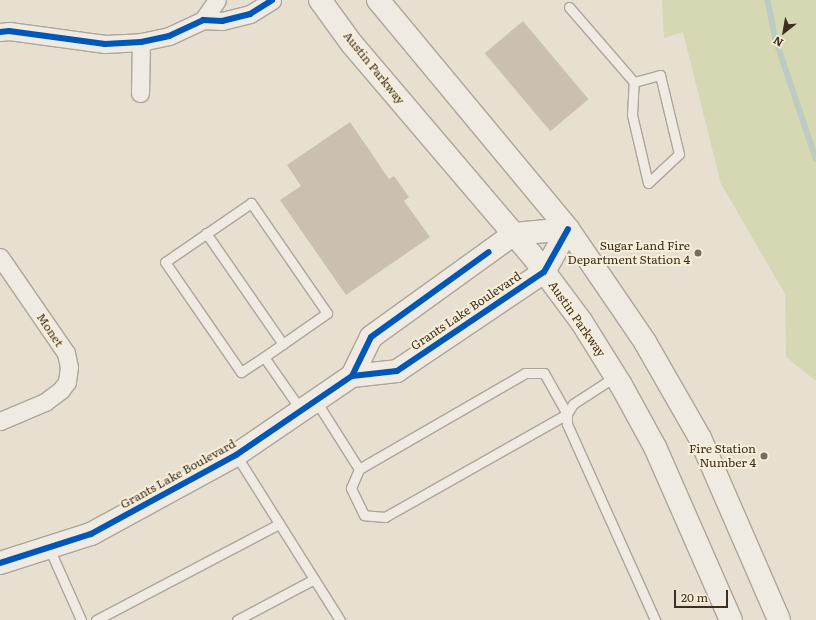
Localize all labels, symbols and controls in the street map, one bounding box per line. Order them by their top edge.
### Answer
north arrow [764,12,804,52]
street label: Austin Parkway [340,29,408,107]
text: N [770,33,786,52]
place label: Sugar Land Fire Department Station 4 [568,239,690,267]
marker: Sugar Land Fire Department Station 4 [693,248,703,258]
street label: Grants Lake Boulevard [408,269,524,353]
street label: Austin Parkway [545,278,609,360]
street label: Monet [34,310,66,350]
street label: Grants Lake Boulevard [118,436,238,512]
place label: Fire Station Number 4 [689,442,756,470]
marker: Fire Station Number 4 [759,451,769,461]
scale bar [676,582,730,608]
text: 20 m [681,588,708,606]

